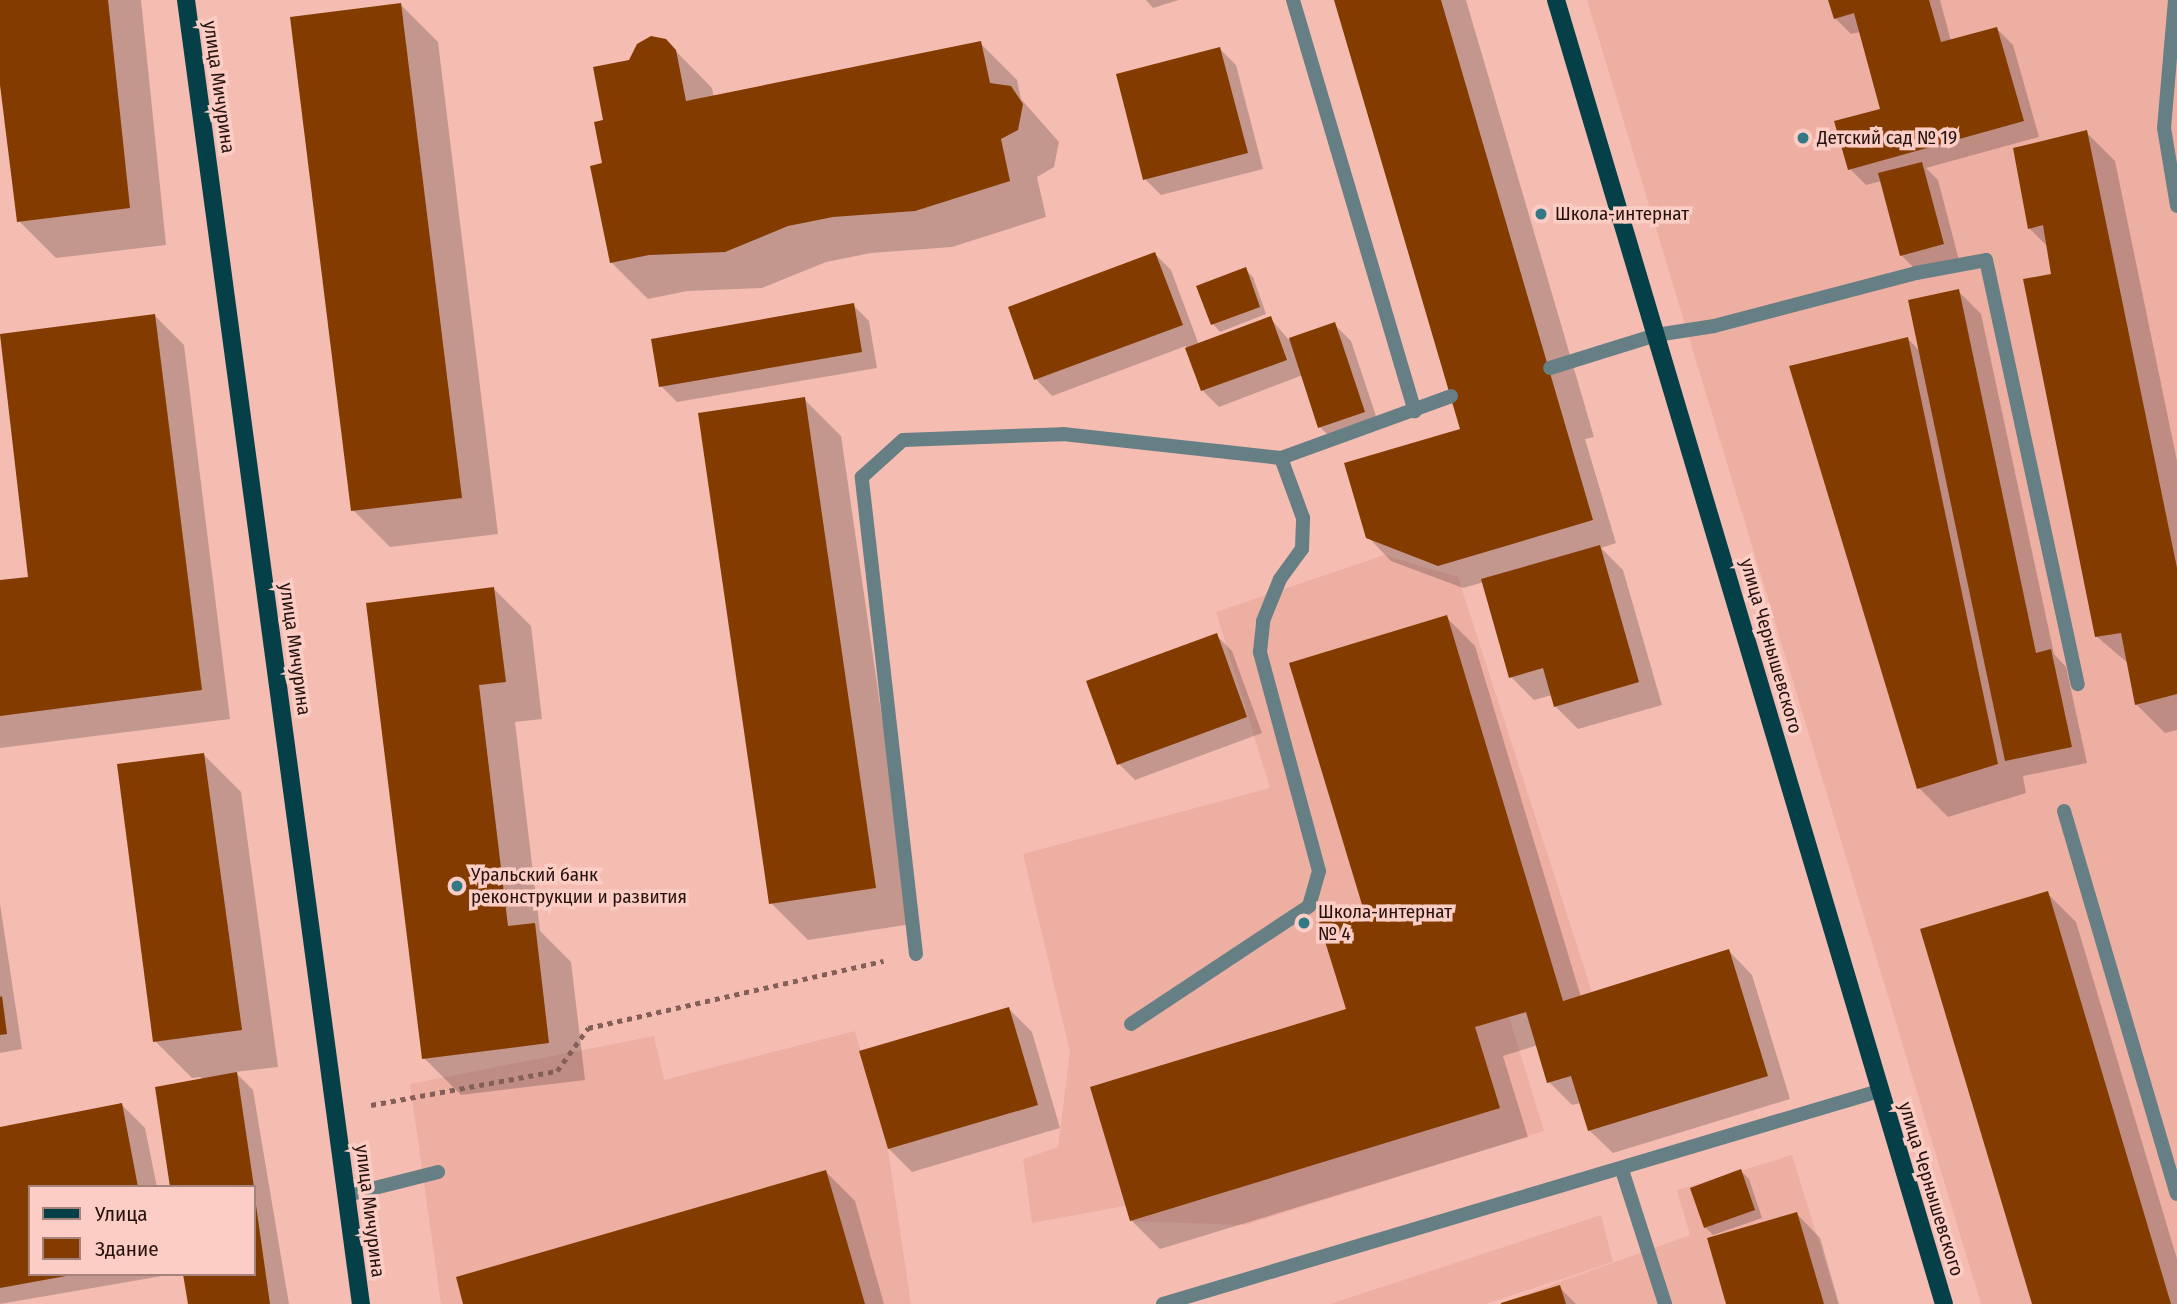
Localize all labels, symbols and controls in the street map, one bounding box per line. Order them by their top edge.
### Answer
street label: улица Мичурина [198,19,240,155]
place label: Детский сад № 19 [1817,127,1957,149]
marker: Детский сад № 19 [1795,130,1811,146]
place label: Школа-интернат [1555,203,1689,225]
marker: Школа-интернат [1533,206,1549,222]
street label: улица Чернышевского [1735,556,1807,736]
street label: улица Мичурина [274,581,316,717]
place label: Уральский банк реконструкции и развития [471,864,687,908]
marker: Уральский банк реконструкции и развития [449,878,465,894]
place label: Школа-интернат № 4 [1318,901,1452,945]
marker: Школа-интернат № 4 [1296,915,1312,931]
street label: улица Чернышевского [1894,1099,1968,1279]
street label: улица Мичурина [351,1143,389,1279]
legend [28,1185,256,1276]
text: Улица [95,1201,148,1227]
text: Здание [95,1236,159,1262]

